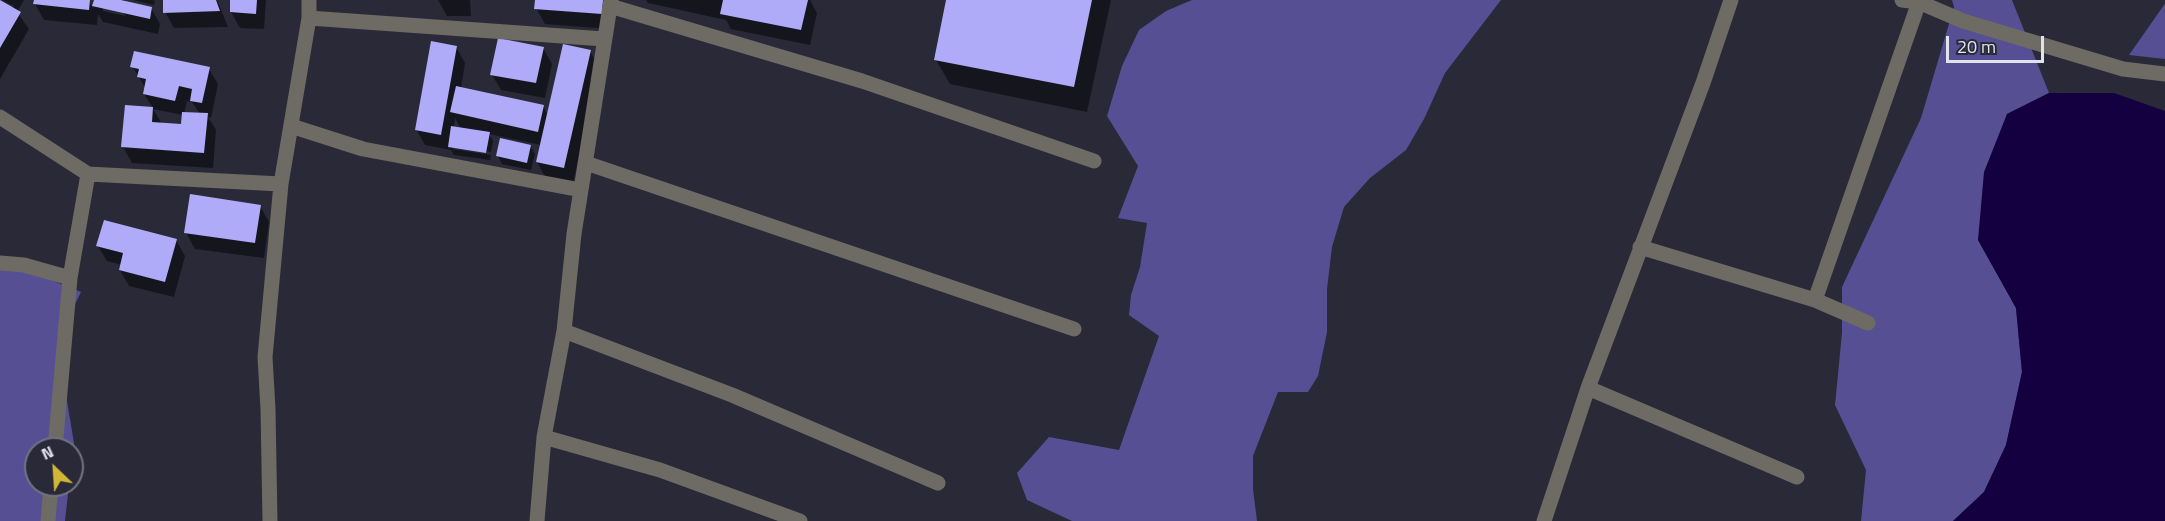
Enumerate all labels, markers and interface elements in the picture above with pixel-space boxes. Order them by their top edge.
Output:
scale bar [1949,24,2046,62]
text: 20 m [1957,33,1996,60]
north arrow [24,437,84,497]
text: N [37,439,57,466]

